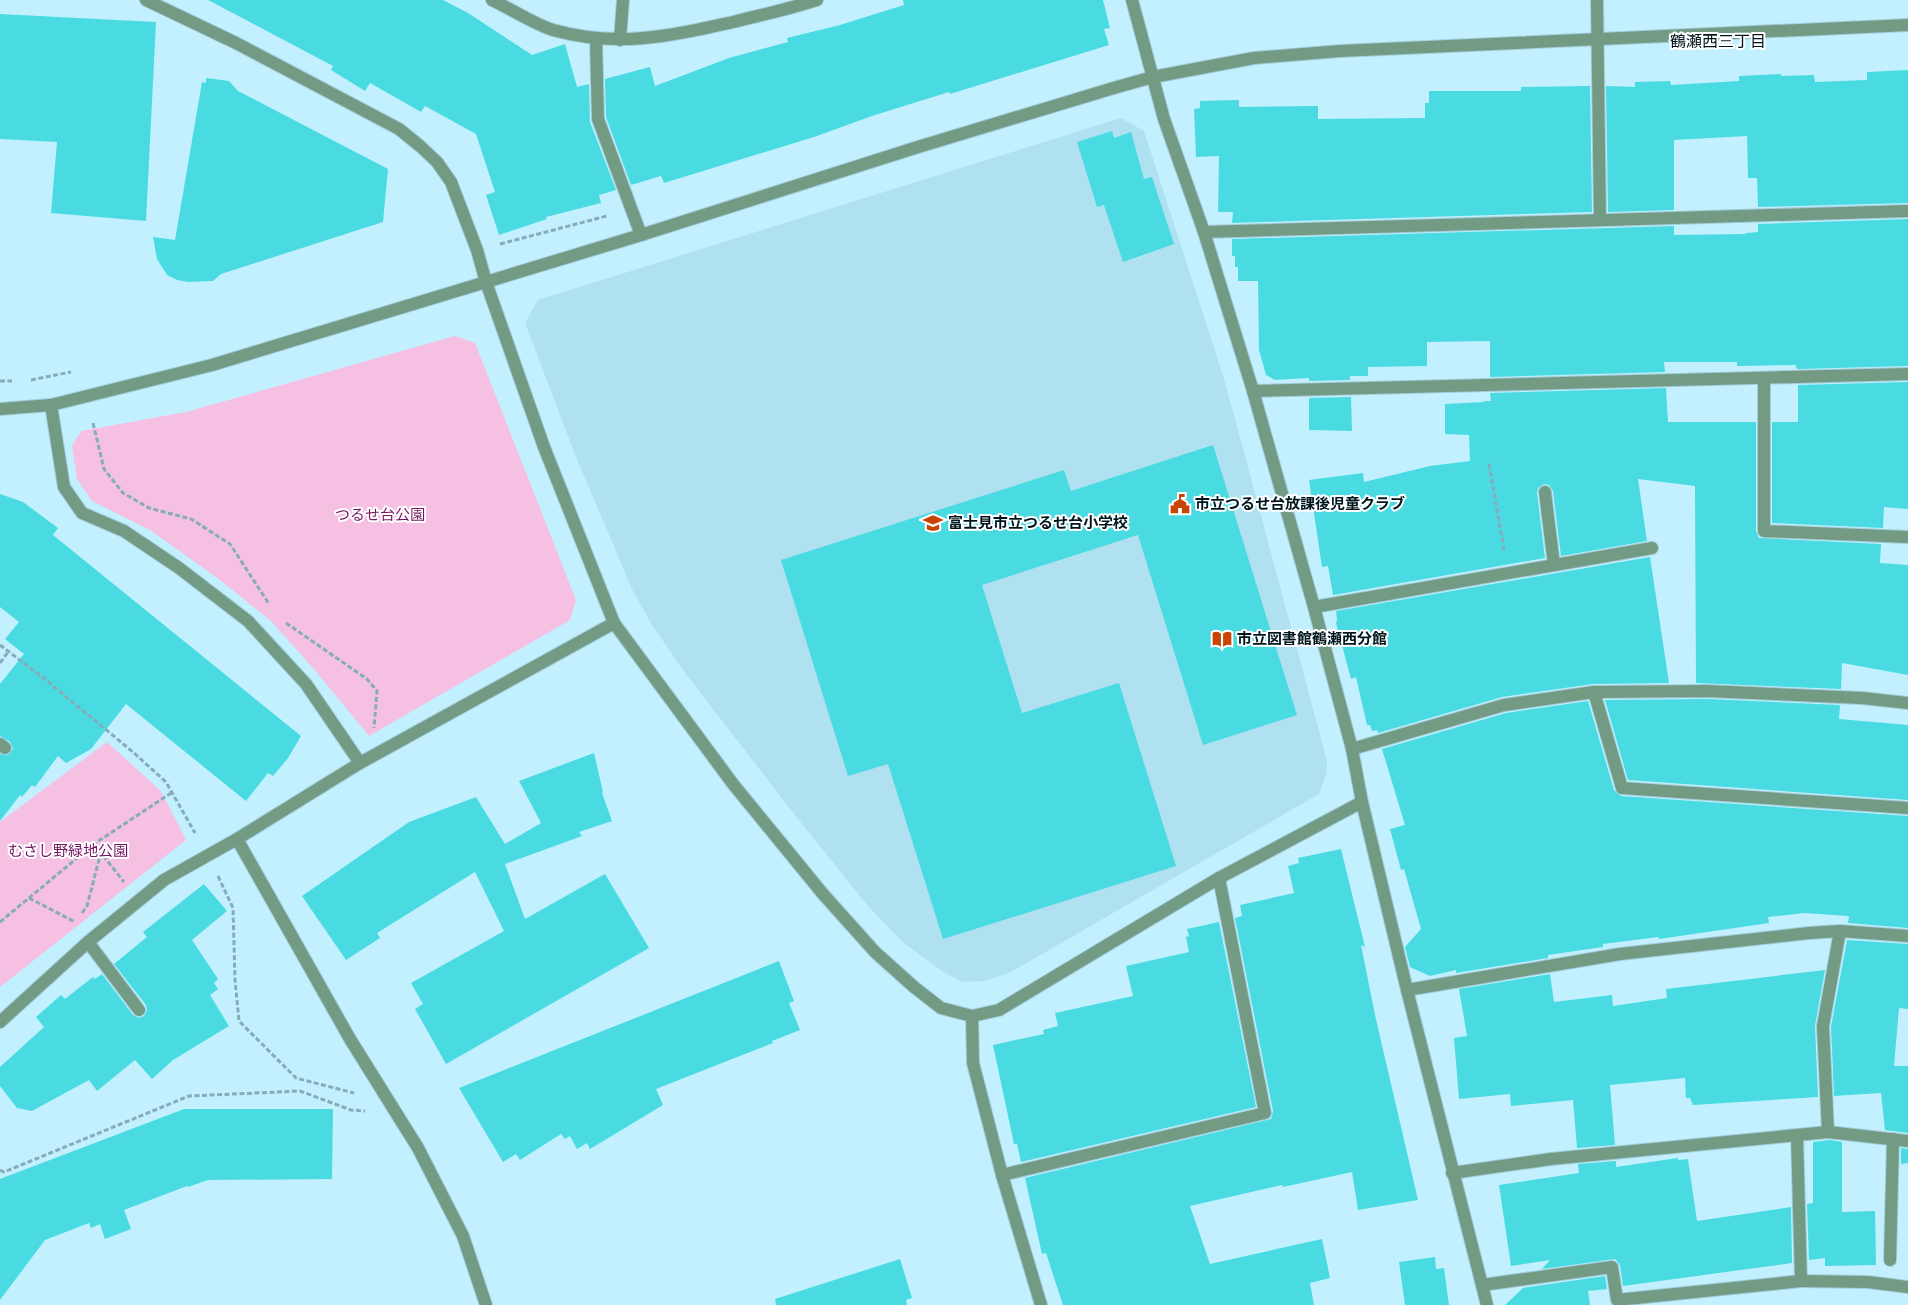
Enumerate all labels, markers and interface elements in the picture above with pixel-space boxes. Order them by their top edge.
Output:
district label: 鶴瀬西三丁目 [1670,33,1766,53]
public building icon: 市立つるせ台放課後児童クラブ [1169,493,1191,515]
place label: 市立つるせ台放課後児童クラブ [1195,495,1405,515]
park label: つるせ台公園 [335,507,425,526]
school or university icon: 富士見市立つるせ台小学校 [922,512,944,534]
place label: 富士見市立つるせ台小学校 [948,515,1128,534]
library icon: 市立図書館鶴瀬西分館 [1211,628,1233,650]
place label: 市立図書館鶴瀬西分館 [1237,631,1387,650]
park label: むさし野緑地公園 [8,843,128,862]

